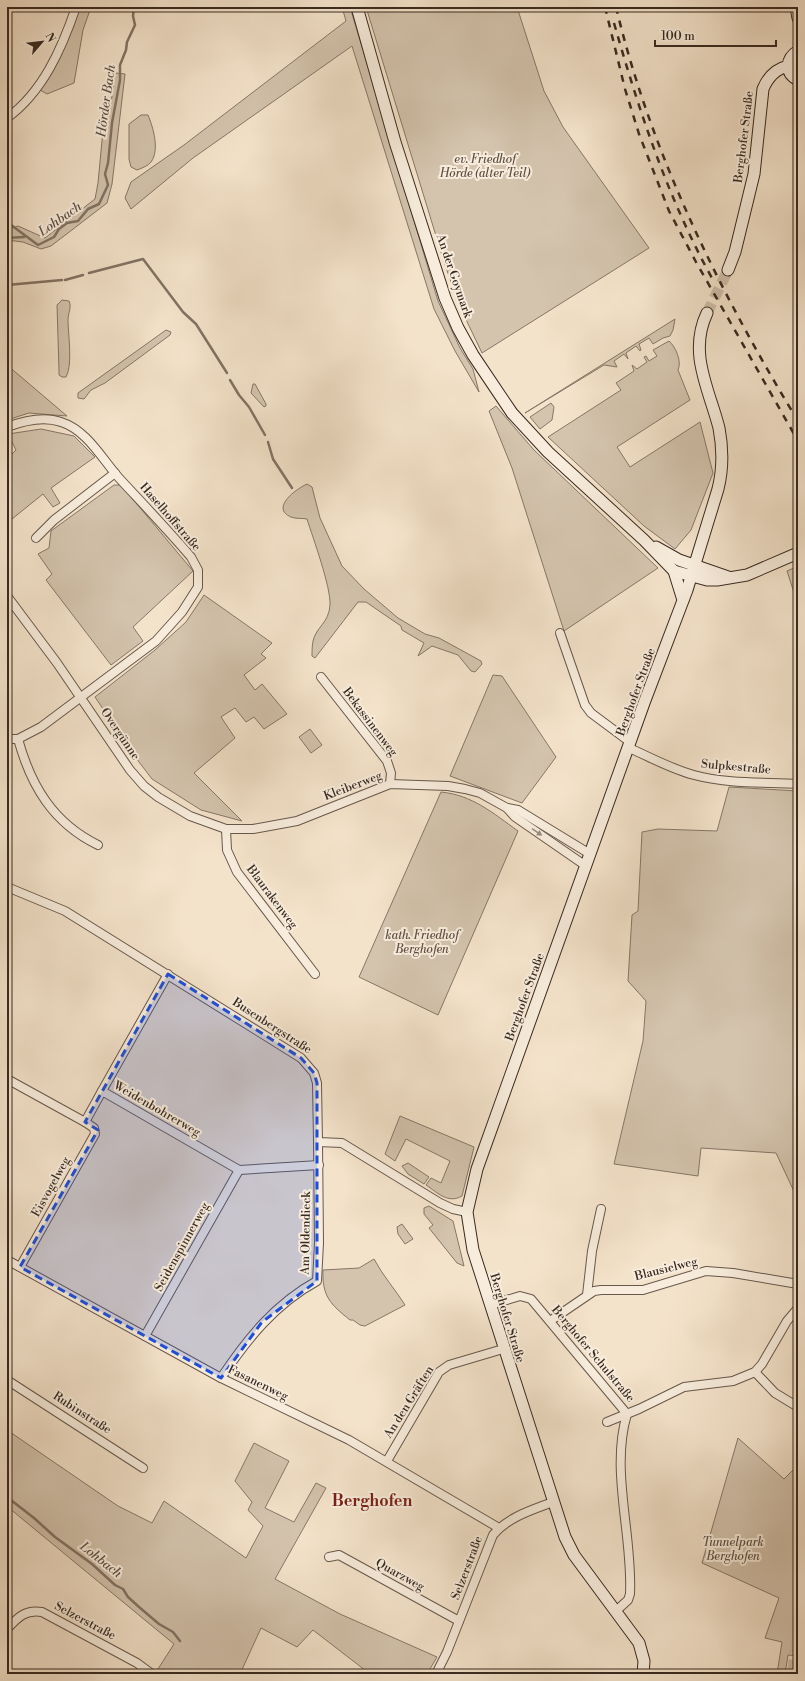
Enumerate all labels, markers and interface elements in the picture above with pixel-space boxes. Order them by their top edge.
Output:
north arrow [22,22,62,62]
scale bar [655,22,776,48]
text: 100 m [661,29,695,44]
text: N [42,31,58,45]
water label: Hörder Bach [93,63,119,139]
street label: Berghofer Straße [731,90,757,185]
park label: ev. Friedhof Hörde (alter Teil) [439,152,531,181]
water label: Lohbach [35,198,85,240]
street label: An der Goymark [432,231,476,320]
street label: Haselhoffstraße [136,480,204,554]
street label: Berghofer Straße [613,646,659,739]
street label: Bekassinenweg [339,684,401,760]
street label: Overgünne [97,705,143,763]
street label: Sulpkestraße [700,756,772,778]
street label: Kleiberweg [322,768,385,804]
one-way arrow [532,828,542,836]
street label: Blaurakenweg [243,861,301,932]
park label: kath. Friedhof Berghofen [385,928,462,957]
street label: Berghofer Straße [502,951,548,1044]
street label: Busenbergstraße [229,994,314,1057]
street label: Weidenbohrerweg [110,1077,204,1140]
street label: Eisvogelweg [28,1154,74,1220]
street label: Am Oldendieck [298,1190,314,1276]
street label: Seidenspinnerweg [151,1199,213,1294]
street label: Blausielweg [632,1254,700,1284]
street label: Berghofer Straße [486,1271,528,1364]
street label: Berghofer Schulstraße [548,1302,638,1405]
street label: Fasanenweg [225,1362,291,1404]
street label: An den Gräften [380,1363,437,1442]
street label: Rubinstraße [50,1389,114,1437]
district label: Berghofen [332,1491,412,1511]
street label: Selzerstraße [448,1534,486,1602]
park label: Tunnelpark Berghofen [702,1535,764,1564]
water label: Lohbach [76,1538,126,1582]
street label: Quarzweg [373,1555,428,1595]
street label: Selzerstraße [52,1599,118,1643]

